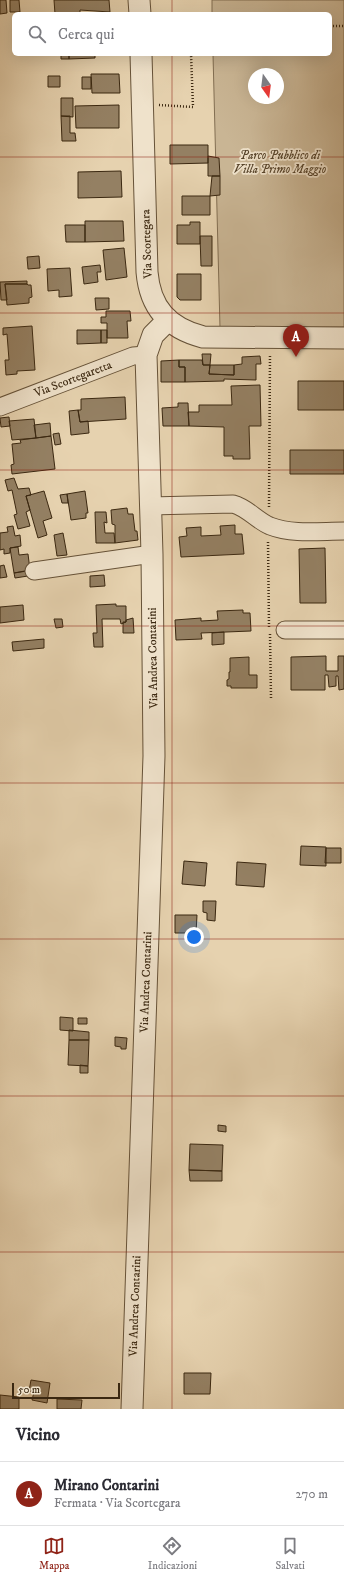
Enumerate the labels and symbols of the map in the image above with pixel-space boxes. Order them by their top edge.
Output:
north arrow [248,68,284,104]
park label: Parco Pubblico di Villa Primo Maggio [234,148,327,177]
street label: Via Scortegara [138,208,156,280]
pin: A [283,324,309,357]
street label: Via Scortegaretta [31,357,115,401]
street label: Via Andrea Contarini [145,607,161,710]
your location [184,927,204,947]
street label: Via Andrea Contarini [137,931,155,1034]
street label: Via Andrea Contarini [126,1255,144,1358]
scale bar [12,1381,120,1400]

